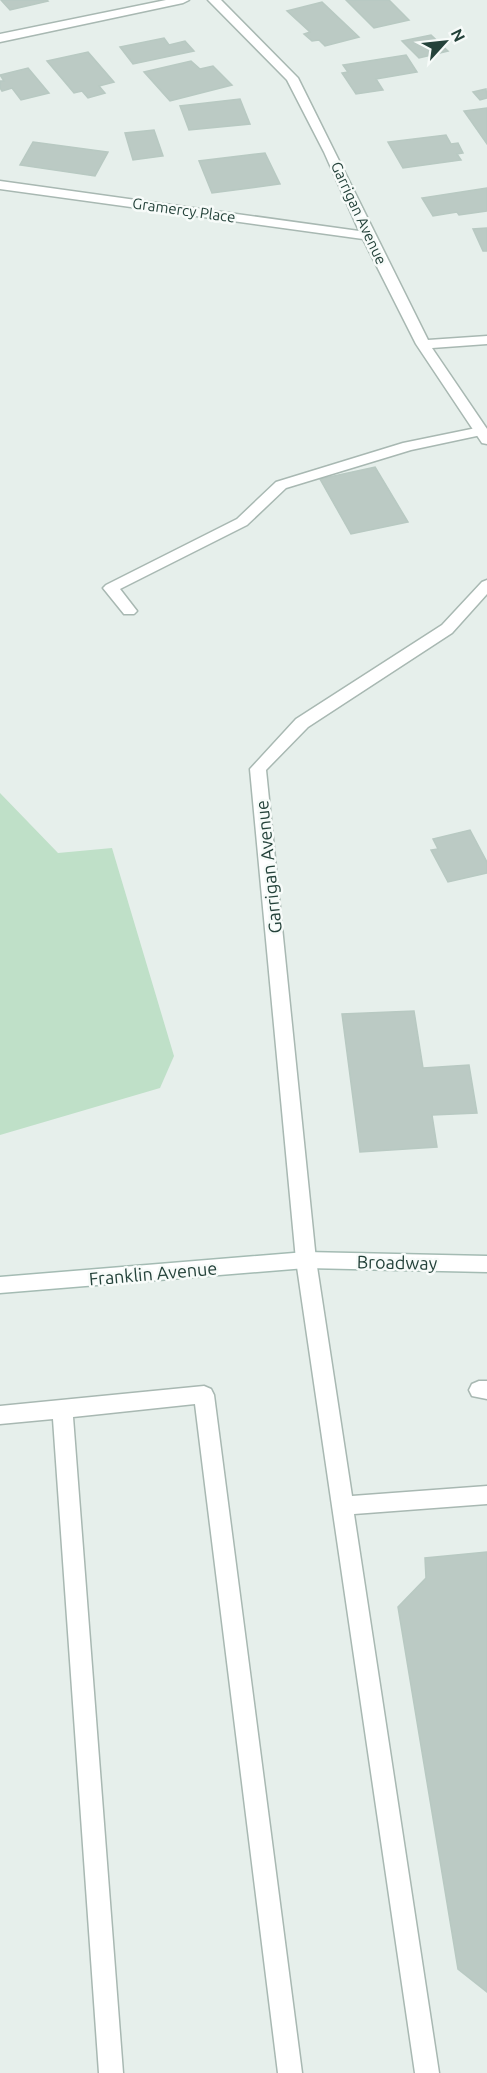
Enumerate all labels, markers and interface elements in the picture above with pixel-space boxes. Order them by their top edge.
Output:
north arrow [415,12,475,72]
text: N [448,26,469,45]
street label: Garrigan Avenue [328,159,390,267]
street label: Gramercy Place [131,194,237,226]
street label: Garrigan Avenue [251,799,285,935]
street label: Broadway [357,1251,438,1273]
street label: Franklin Avenue [88,1257,218,1289]

